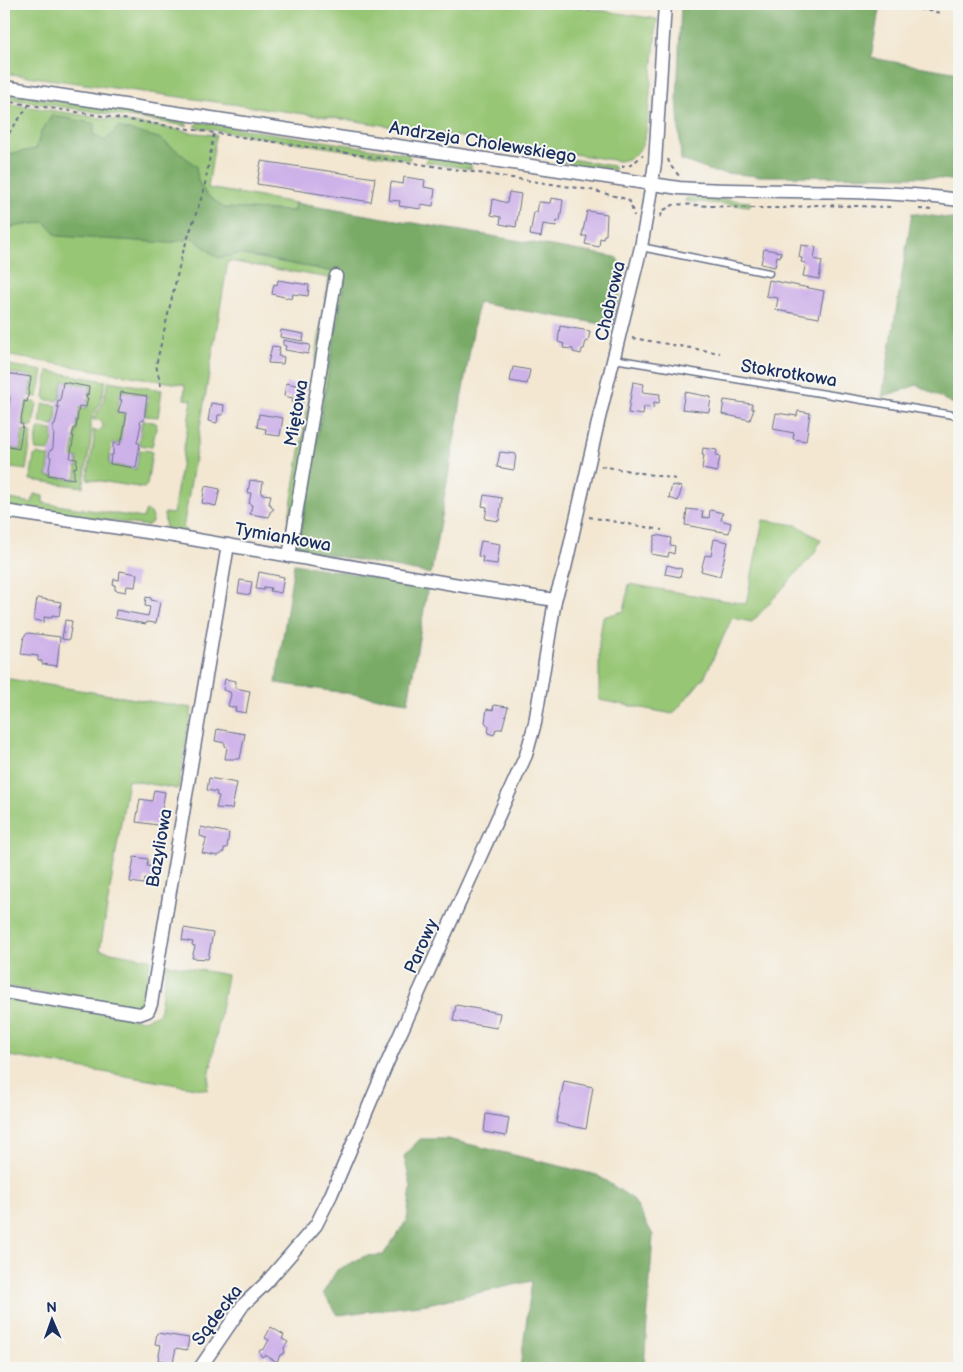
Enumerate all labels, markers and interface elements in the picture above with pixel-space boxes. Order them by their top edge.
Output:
street label: Andrzeja Cholewskiego [388,117,578,168]
street label: Chabrowa [591,259,630,343]
street label: Stokrotkowa [739,356,839,391]
street label: Miętowa [280,378,313,448]
street label: Tymiankowa [233,519,333,556]
street label: Bazyliowa [142,807,177,889]
street label: Parowy [400,915,443,977]
street label: Sądecka [188,1281,247,1350]
north arrow [28,1294,78,1344]
text: N [46,1299,57,1316]

